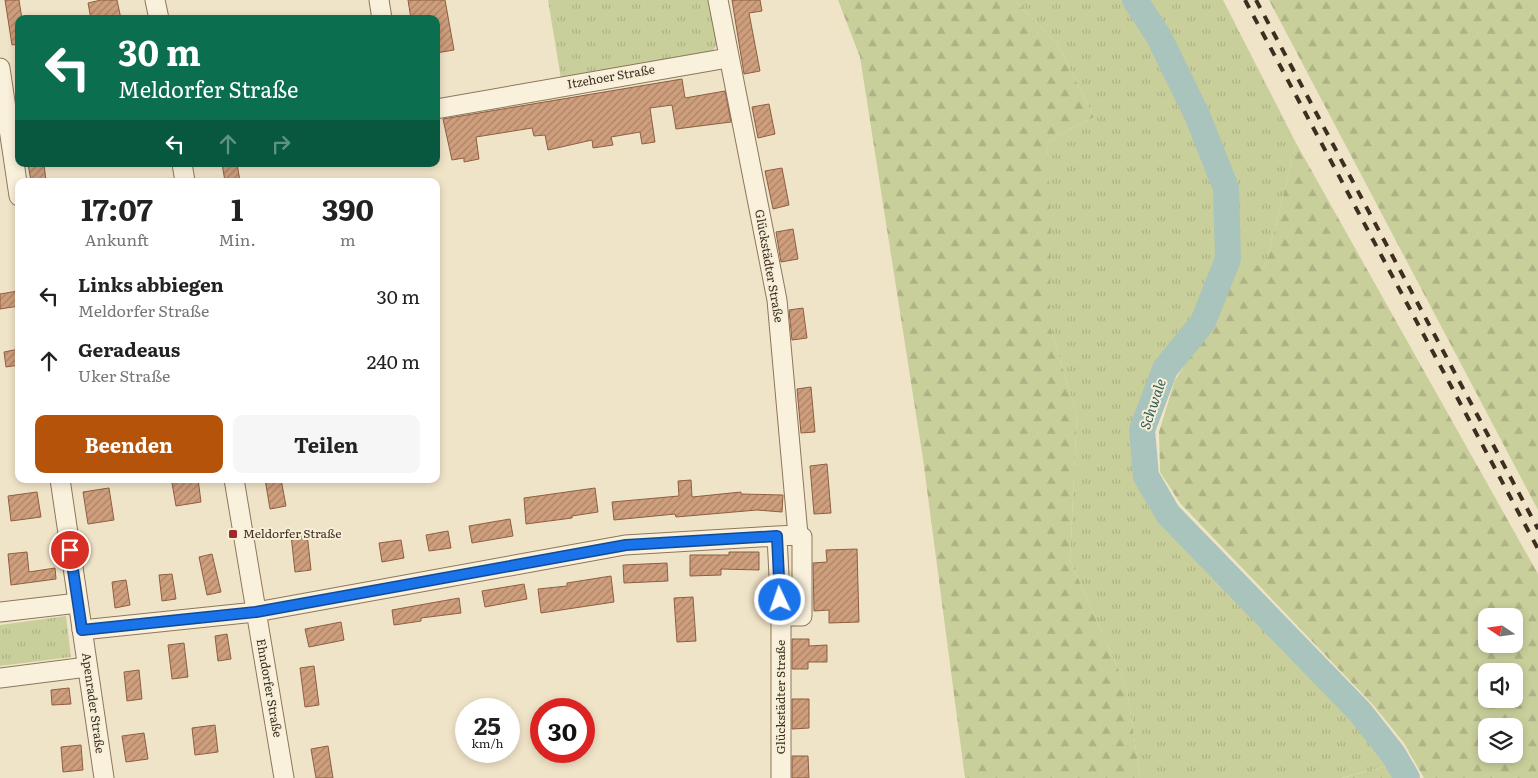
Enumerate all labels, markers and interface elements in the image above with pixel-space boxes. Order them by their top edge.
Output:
text: 30 m [118,25,201,77]
icon: left [35,35,100,100]
street label: Itzehoer Straße [566,59,656,93]
text: Meldorfer Straße [118,72,298,105]
icon: left [161,130,189,158]
icon: ahead [214,130,242,158]
icon: right [267,130,295,158]
text: 17:07 [81,186,153,230]
text: 1 [231,186,243,230]
text: 390 [322,186,374,230]
street label: Glückstädter Straße [751,208,789,324]
text: Ankunft [85,227,149,251]
text: Min. [219,227,256,251]
text: m [340,227,356,251]
text: Links abbiegen [78,270,224,298]
icon: left [35,282,63,310]
text: 30 m [376,282,420,310]
text: Meldorfer Straße [78,298,209,322]
text: Geradeaus [78,335,180,363]
icon: ahead [35,347,63,375]
text: 240 m [367,347,420,375]
text: Uker Straße [78,363,170,387]
water label: Schwale [1134,375,1170,432]
button: Beenden [35,415,223,473]
button: Teilen [233,415,420,473]
place label: Meldorfer Straße [243,524,341,542]
marker: Meldorfer Straße [227,528,239,540]
pin [49,529,91,571]
icon: arrive [56,536,84,564]
position arrow [753,573,805,625]
north arrow [1478,608,1522,652]
map controls [1478,608,1523,763]
street label: Ehndorfer Straße [252,637,288,739]
street label: Glückstädter Straße [771,640,789,754]
street label: Apenrader Straße [78,651,110,754]
button: sound [1478,663,1523,708]
speed limit sign: 30 [530,698,595,763]
text: 25 [474,706,501,743]
button: layers [1478,718,1523,763]
text: km/h [472,734,503,752]

